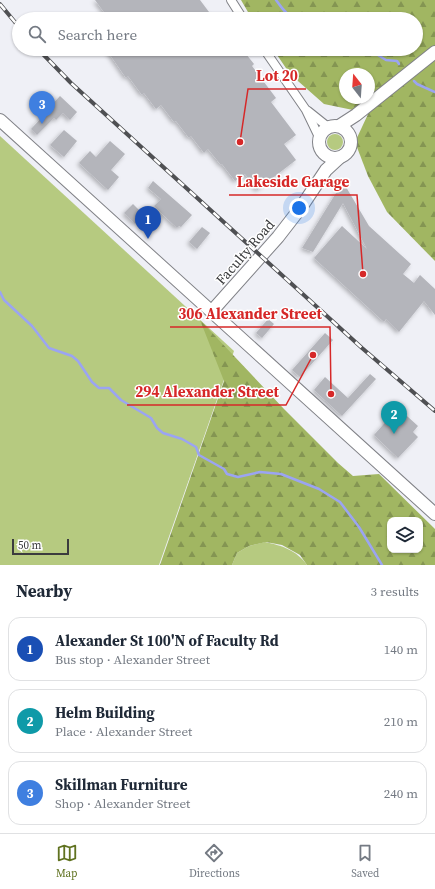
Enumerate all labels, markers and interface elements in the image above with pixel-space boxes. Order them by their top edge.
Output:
search box [12,12,423,56]
icon: search [26,23,48,45]
text: Search here [58,24,137,45]
callout: Lot 20 [248,62,306,89]
text: Lot 20 [256,65,298,86]
north arrow [339,68,375,104]
pin: 3 [29,91,55,124]
callout: Lakeside Garage [229,168,357,195]
text: Lakeside Garage [237,171,350,192]
your location [289,198,309,218]
pin: 1 [135,206,161,239]
street label: Faculty Road [211,215,279,289]
callout: 306 Alexander Street [170,300,330,327]
text: 306 Alexander Street [178,303,322,324]
callout: 294 Alexander Street [127,378,286,405]
text: 294 Alexander Street [135,381,279,402]
pin: 2 [381,401,407,434]
map controls [387,517,423,553]
button: layers [387,517,423,553]
scale bar [12,537,69,556]
text: 50 m [18,538,41,553]
text: Nearby [16,579,72,603]
text: 3 results [371,583,419,600]
text: Alexander St 100'N of Faculty Rd [55,630,279,651]
text: 1 [26,641,34,658]
text: 140 m [384,641,418,658]
text: Bus stop · Alexander Street [55,651,210,668]
text: Helm Building [55,702,155,723]
text: 2 [26,713,34,730]
text: 210 m [384,713,418,730]
text: Place · Alexander Street [55,723,192,740]
text: Skillman Furniture [55,774,188,795]
text: 3 [26,785,34,802]
text: 240 m [384,785,418,802]
text: Shop · Alexander Street [55,795,190,812]
tab: Map [56,842,78,881]
tab: Directions [189,842,240,881]
tab: Saved [351,842,379,881]

